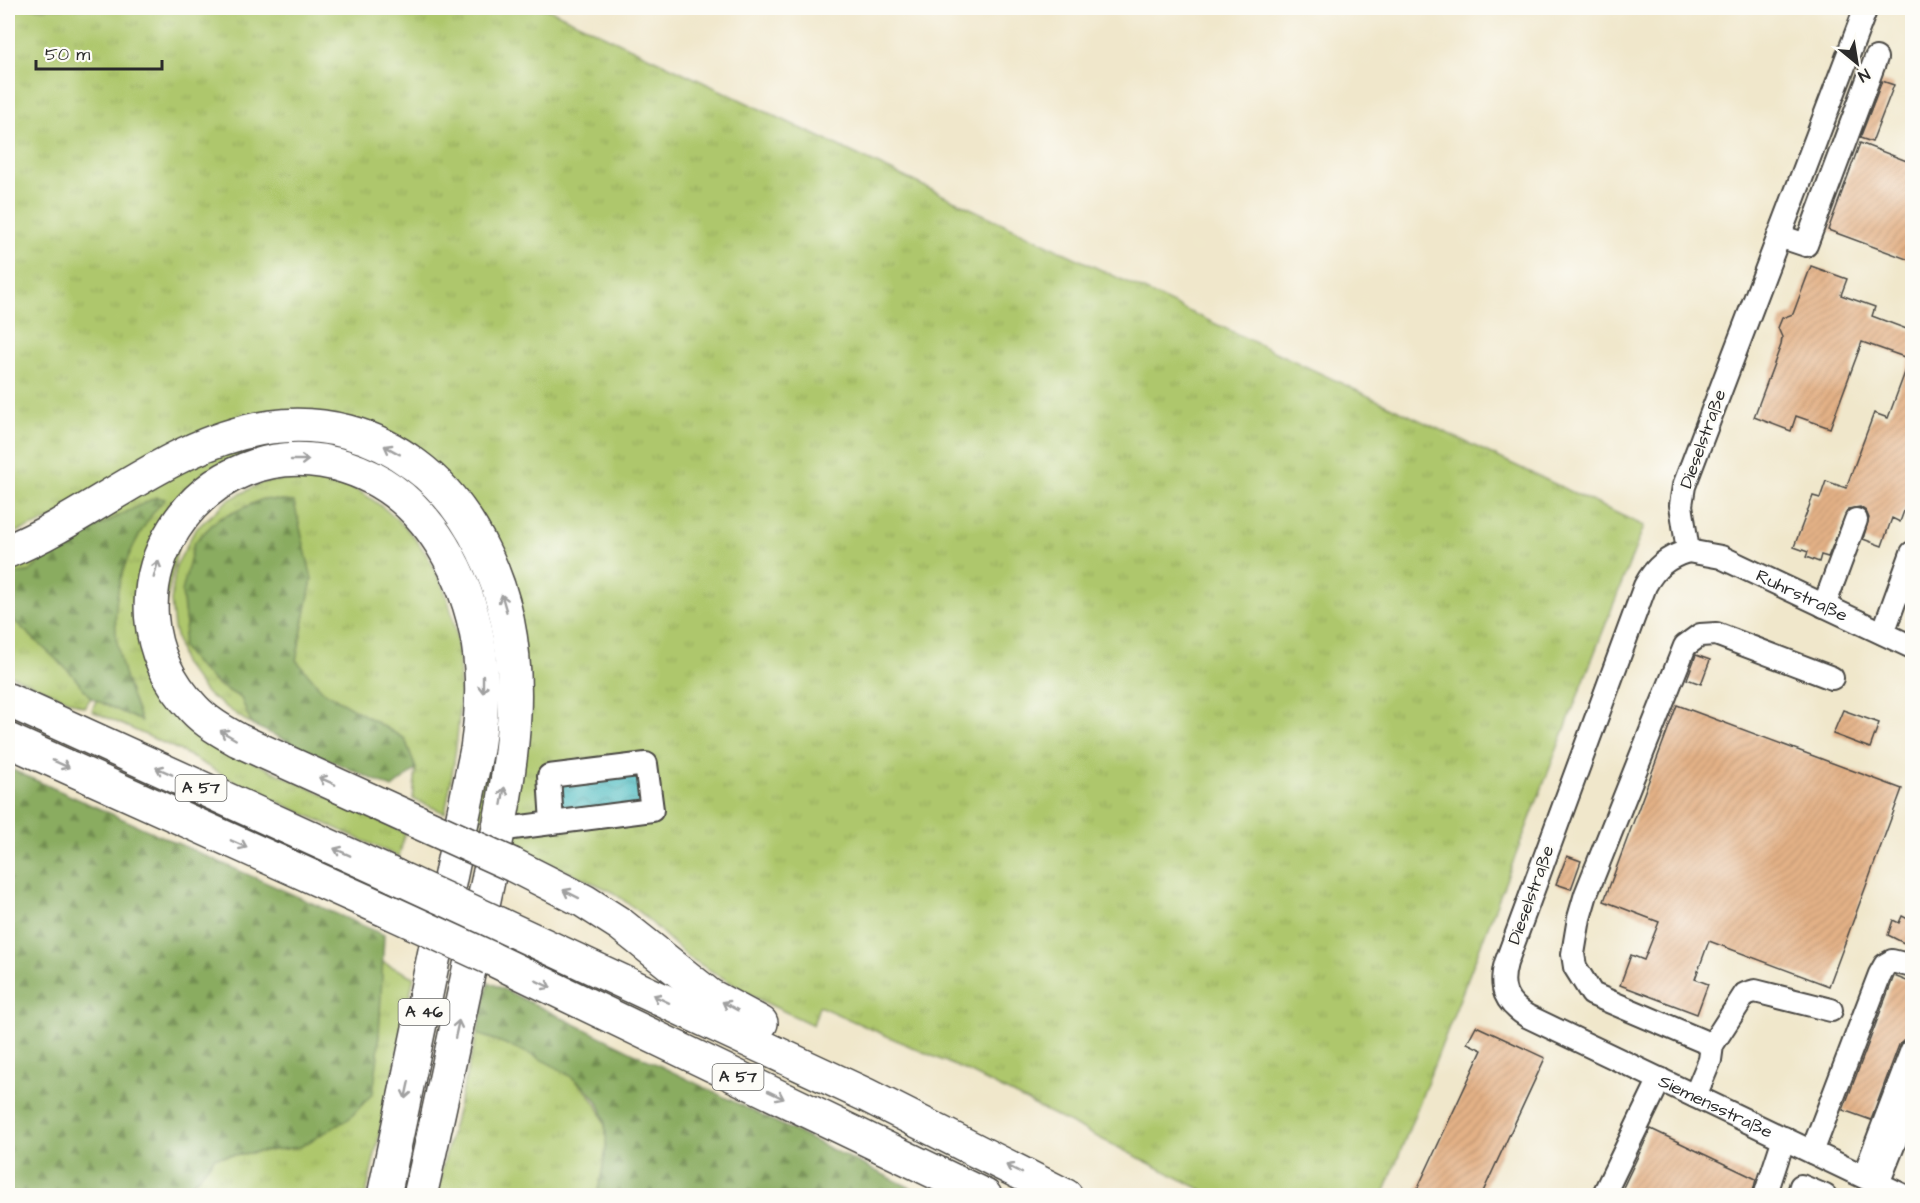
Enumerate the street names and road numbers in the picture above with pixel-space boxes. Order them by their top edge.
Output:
street label: Dieselstraße [1674,386,1733,492]
street label: Ruhrstraße [1752,563,1852,628]
road number: A 57 [176,775,226,801]
street label: Dieselstraße [1502,842,1561,948]
road number: A 46 [398,999,450,1025]
road number: A 57 [712,1064,764,1090]
street label: Siemensstraße [1655,1068,1777,1144]

